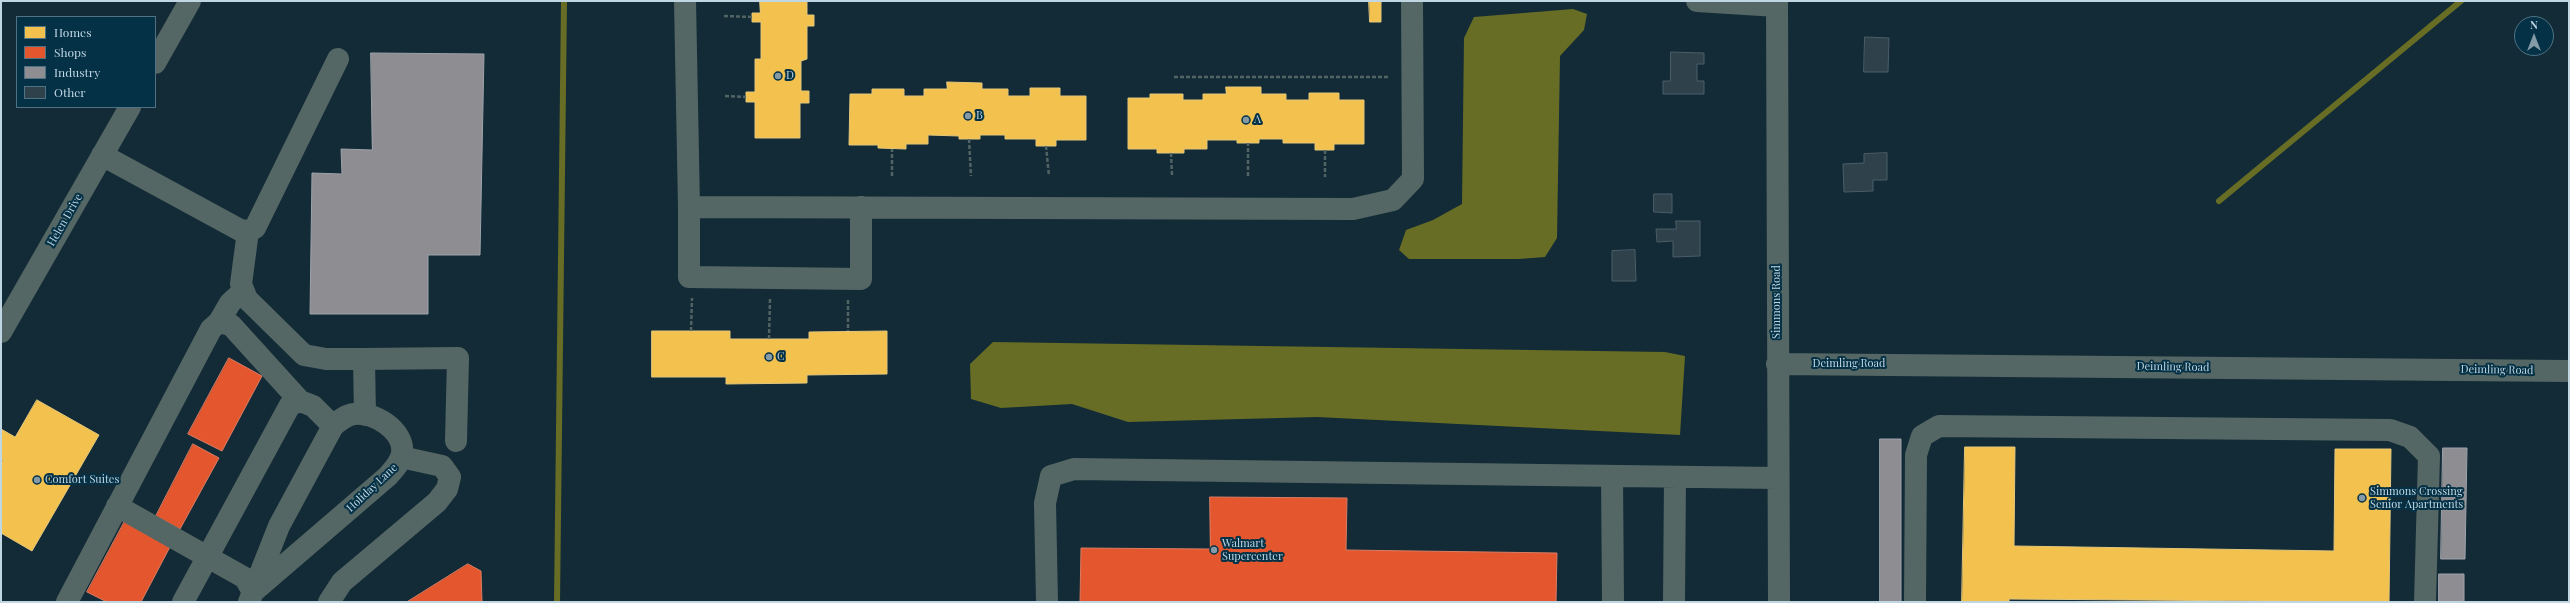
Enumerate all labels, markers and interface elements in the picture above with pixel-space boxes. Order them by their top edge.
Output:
legend [16,16,156,108]
north arrow [2514,16,2554,56]
text: N [2530,17,2538,32]
text: Homes [54,24,92,40]
text: Shops [54,44,86,60]
text: Industry [54,64,100,80]
place label: D [786,69,794,83]
marker: D [773,71,783,81]
text: Other [54,84,86,100]
place label: B [976,109,983,123]
marker: B [963,111,973,121]
place label: A [1254,113,1261,127]
marker: A [1241,115,1251,125]
street label: Helen Drive [45,191,85,249]
street label: Simmons Road [1770,265,1784,339]
place label: C [777,350,785,364]
marker: C [764,352,774,362]
street label: Deimling Road [1813,357,1885,371]
street label: Deimling Road [2136,360,2210,374]
street label: Deimling Road [2460,363,2534,377]
street label: Holiday Lane [344,461,400,515]
place label: Comfort Suites [45,473,119,487]
marker: Comfort Suites [32,475,42,485]
place label: Simmons Crossing Senior Apartments [2370,485,2463,511]
marker: Simmons Crossing Senior Apartments [2357,493,2367,503]
place label: Walmart Supercenter [1222,537,1283,563]
marker: Walmart Supercenter [1209,545,1219,555]

